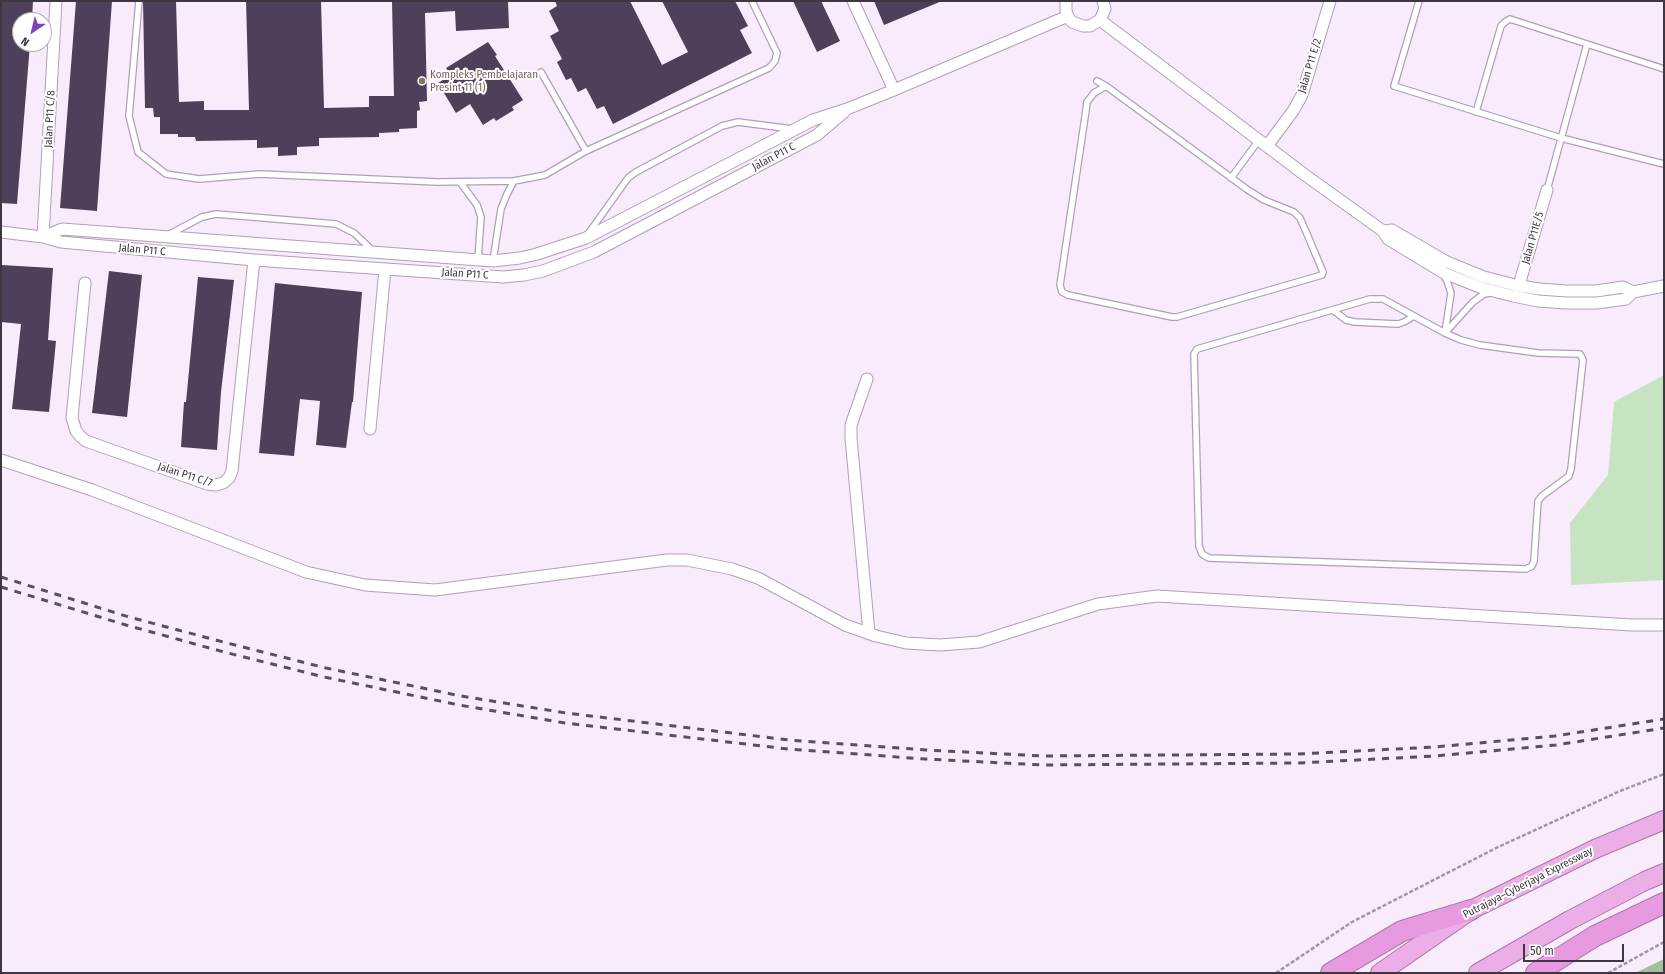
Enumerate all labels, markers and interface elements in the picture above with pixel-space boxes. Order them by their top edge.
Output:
north arrow [12,12,52,52]
text: N [19,34,32,49]
street label: Jalan P11 E/2 [1295,37,1325,95]
place label: Kompleks Pembelajaran Presint 11 (1) [430,68,538,94]
marker: Kompleks Pembelajaran Presint 11 (1) [417,76,427,86]
street label: Jalan P11 C/8 [42,90,58,148]
street label: Jalan P11 C [750,140,798,174]
street label: Jalan P11E/5 [1519,210,1547,266]
street label: Jalan P11 C [118,241,166,259]
street label: Jalan P11 C [441,266,489,282]
street label: Jalan P11 C/7 [156,460,214,490]
street label: Putrajaya–Cyberjaya Expressway [1461,844,1595,922]
scale bar [1525,936,1626,962]
text: 50 m [1530,944,1554,958]

